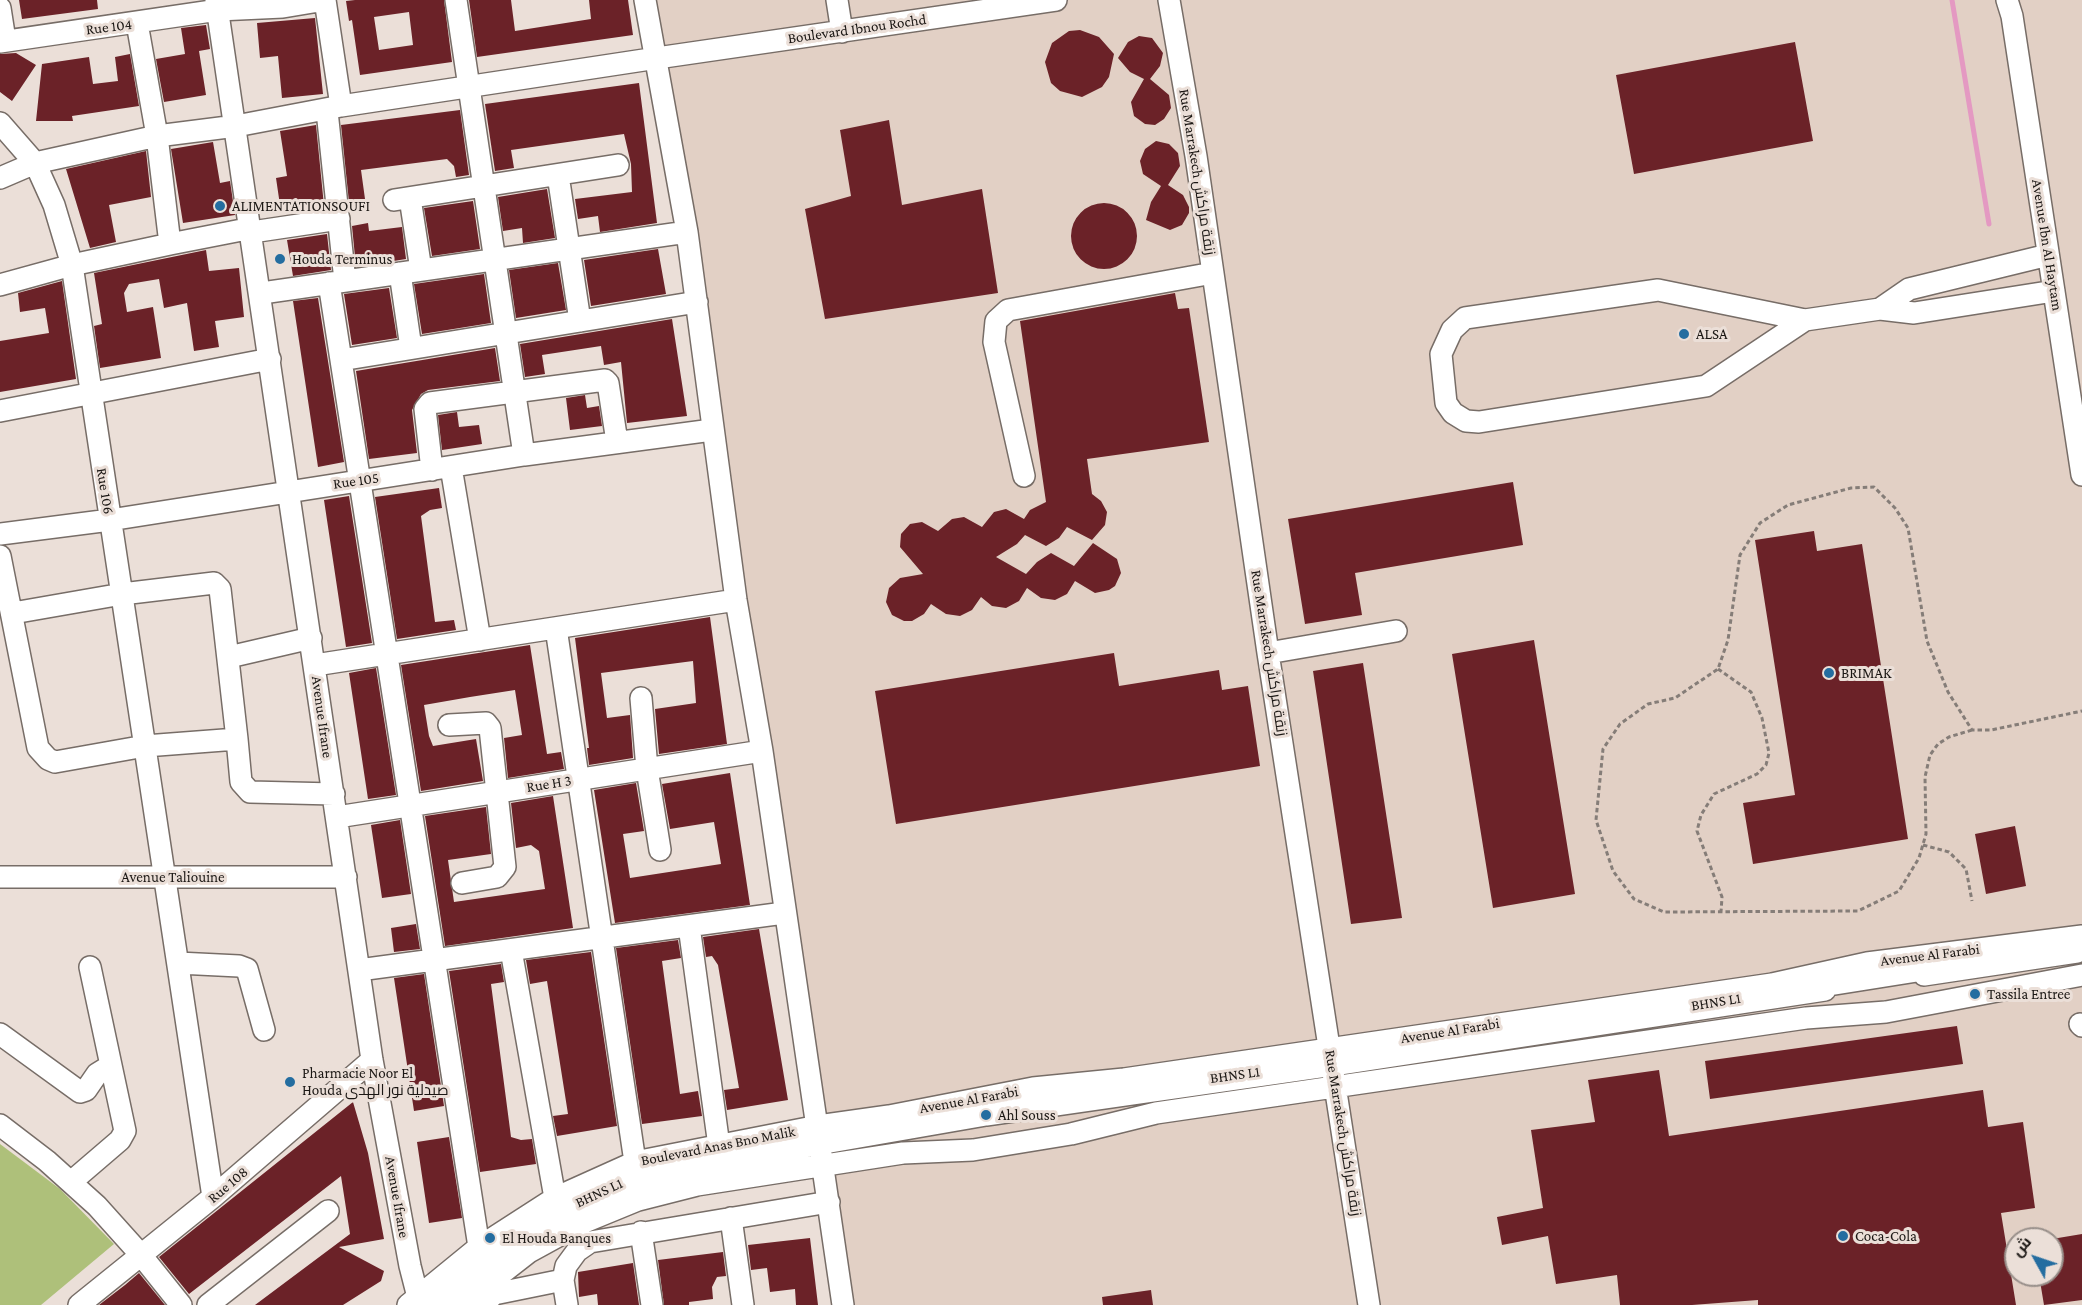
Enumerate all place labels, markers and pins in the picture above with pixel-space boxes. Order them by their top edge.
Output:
place label: ALIMENTATIONSOUFI [232,197,370,215]
marker: ALIMENTATIONSOUFI [213,199,227,213]
place label: Houda Terminus [292,250,392,268]
marker: Houda Terminus [273,252,287,266]
place label: ALSA [1696,325,1727,343]
marker: ALSA [1677,327,1691,341]
place label: BRIMAK [1841,664,1892,682]
marker: BRIMAK [1822,666,1836,680]
place label: Tassila Entree [1987,985,2070,1003]
marker: Tassila Entree [1968,987,1982,1001]
place label: Pharmacie Noor El Houda صيدلية نور الهدى [302,1064,449,1099]
marker: Pharmacie Noor El Houda صيدلية نور الهدى [283,1075,297,1089]
place label: Ahl Souss [998,1106,1056,1124]
marker: Ahl Souss [979,1108,993,1122]
place label: Coca-Cola [1855,1227,1917,1245]
place label: El Houda Banques [502,1229,611,1247]
marker: Coca-Cola [1836,1229,1850,1243]
marker: El Houda Banques [483,1231,497,1245]

